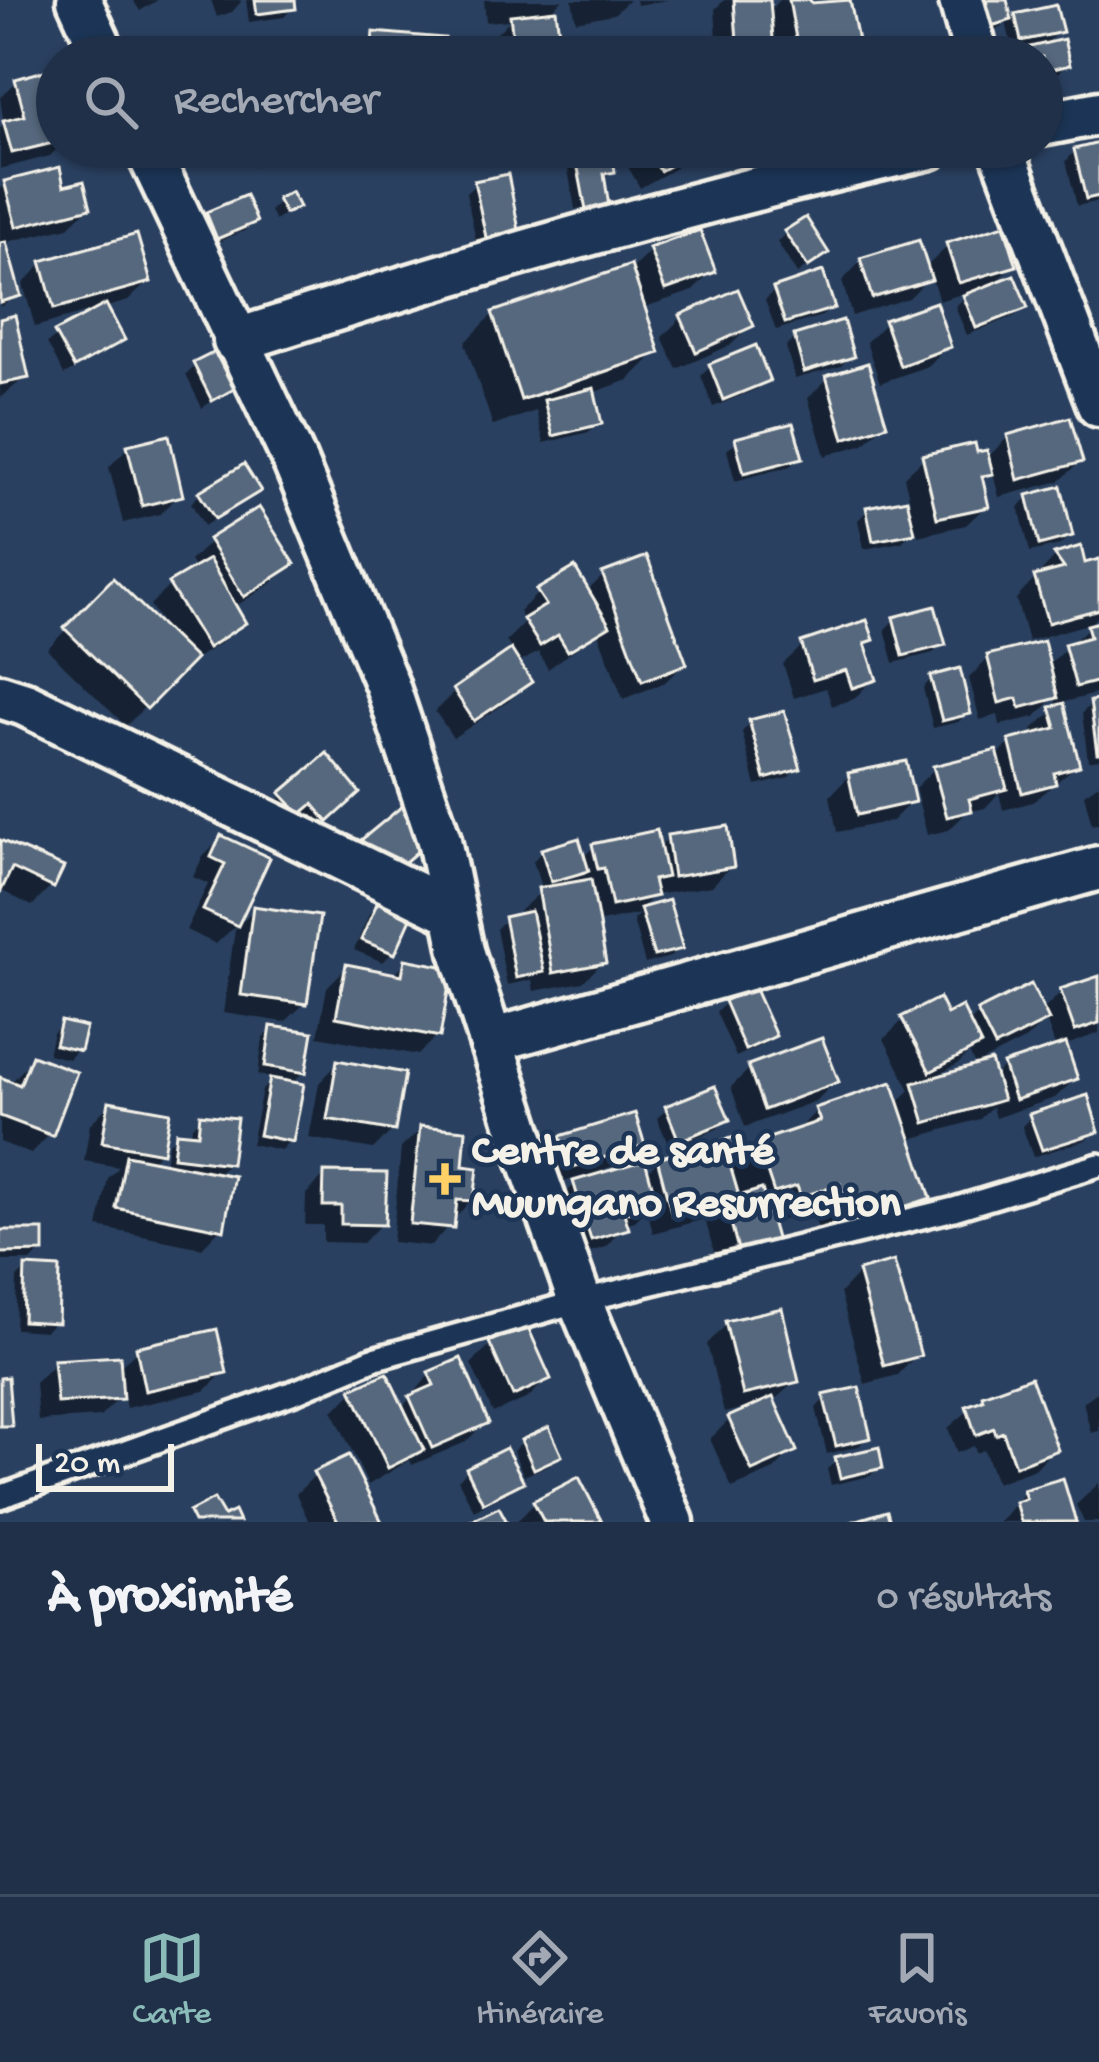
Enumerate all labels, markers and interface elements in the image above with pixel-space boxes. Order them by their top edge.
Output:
search box [36,36,1063,168]
icon: search [78,69,144,135]
text: Rechercher [174,76,378,129]
place label: Centre de santé Muungano Resurrection [472,1127,901,1232]
marker: Centre de santé Muungano Resurrection [429,1163,461,1195]
scale bar [36,1438,174,1491]
text: 20 m [54,1446,120,1484]
text: À proximité [48,1570,292,1630]
text: 0 résultats [877,1577,1051,1623]
tab: Carte [133,1925,211,2035]
tab: Itinéraire [476,1925,603,2035]
tab: Favoris [869,1925,966,2035]

